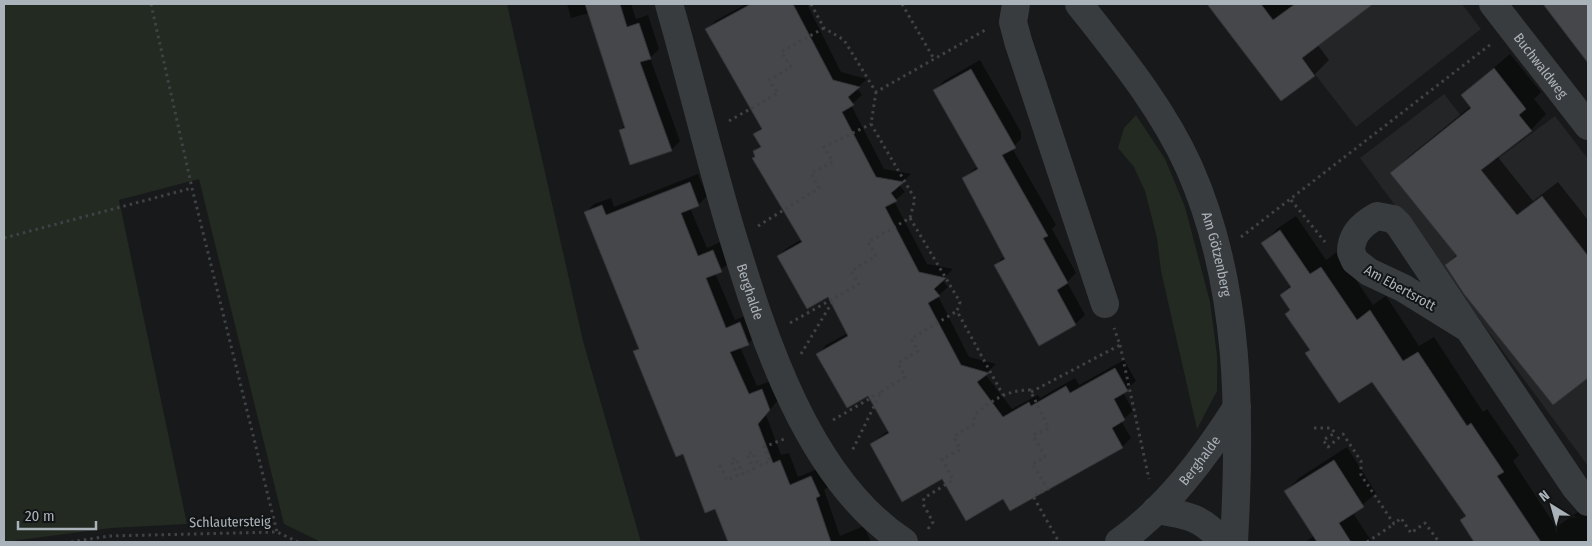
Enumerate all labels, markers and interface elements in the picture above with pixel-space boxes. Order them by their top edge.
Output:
street label: Buchwaldweg [1510,30,1572,102]
street label: Am Götzenberg [1198,210,1235,298]
street label: Berghalde [733,261,768,322]
street label: Am Ebertsrott [1361,261,1439,315]
street label: Berghalde [1175,432,1224,489]
north arrow [1527,481,1577,531]
text: N [1536,487,1553,505]
scale bar [18,498,95,530]
text: 20 m [25,507,55,525]
street label: Schlautersteig [189,513,271,531]

